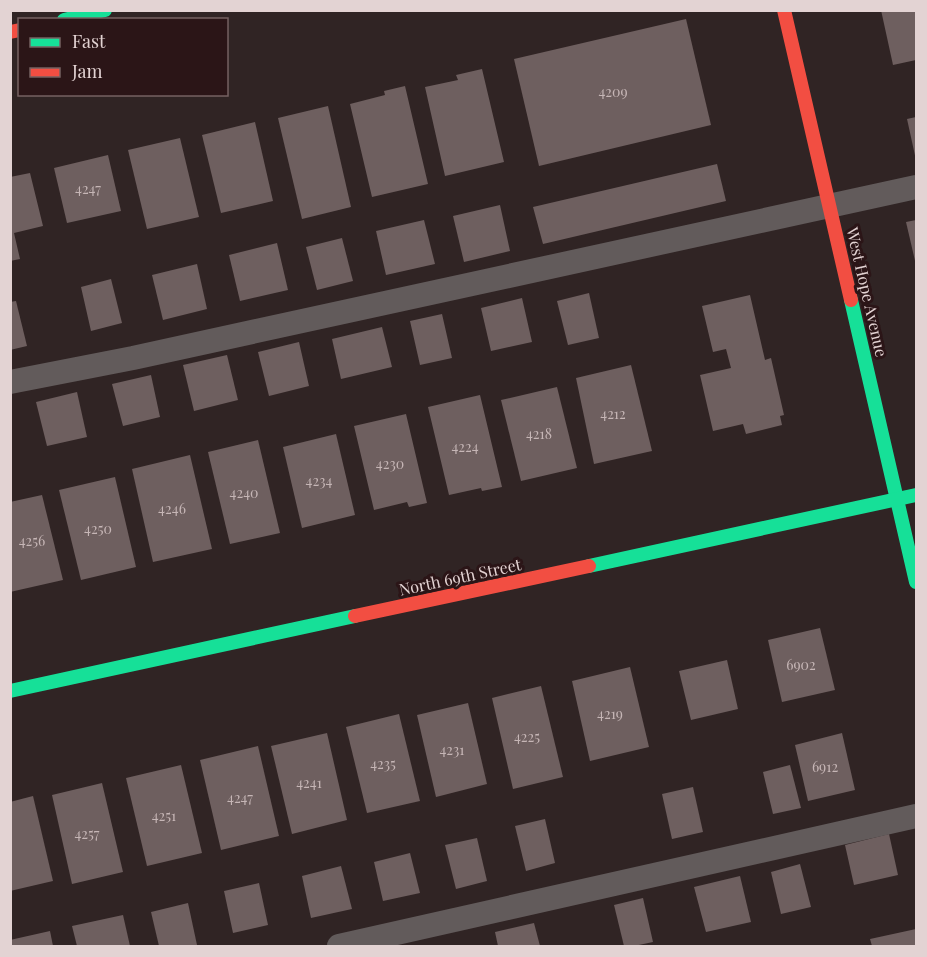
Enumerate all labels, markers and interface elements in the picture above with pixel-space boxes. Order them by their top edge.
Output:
legend [18,18,228,96]
text: Fast [72,29,106,53]
text: Jam [71,59,102,83]
house number: 4209 [598,82,628,101]
house number: 4247 [75,179,101,198]
street label: West Hope Avenue [842,224,893,359]
house number: 4212 [600,404,626,423]
house number: 4218 [526,424,552,443]
house number: 4224 [451,437,479,456]
house number: 4230 [376,454,404,473]
house number: 4234 [306,471,333,490]
house number: 4240 [230,483,258,502]
house number: 4246 [158,499,186,518]
house number: 4250 [84,519,112,538]
house number: 4256 [19,531,45,550]
street label: North 69th Street [397,553,523,600]
house number: 6902 [786,655,816,674]
house number: 4219 [597,704,623,723]
house number: 4225 [514,727,540,746]
house number: 4231 [439,740,465,759]
house number: 4235 [370,754,396,773]
house number: 6912 [812,757,838,776]
house number: 4241 [296,773,322,792]
house number: 4247 [227,788,253,807]
house number: 4251 [152,806,176,825]
house number: 4257 [74,824,100,843]

